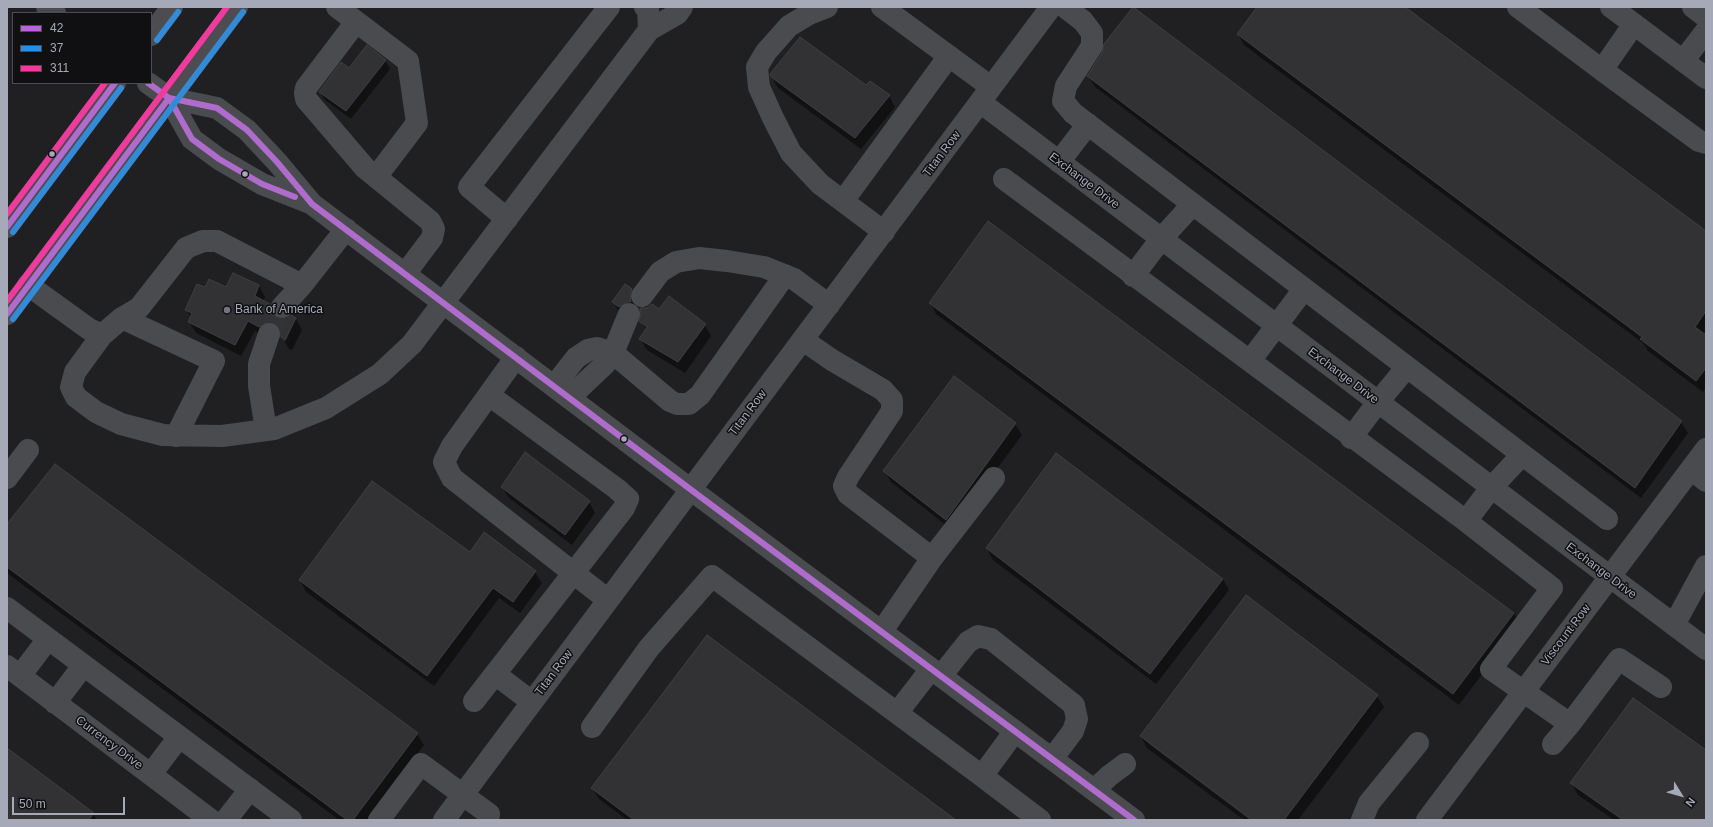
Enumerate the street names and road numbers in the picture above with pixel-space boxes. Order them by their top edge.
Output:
street label: Titan Row [920,128,964,180]
street label: Exchange Drive [1046,150,1122,212]
street label: Exchange Drive [1305,345,1381,407]
street label: Titan Row [726,387,770,439]
street label: Exchange Drive [1563,540,1639,602]
street label: Viscount Row [1538,601,1594,669]
street label: Titan Row [532,647,576,699]
street label: Currency Drive [73,713,145,773]

